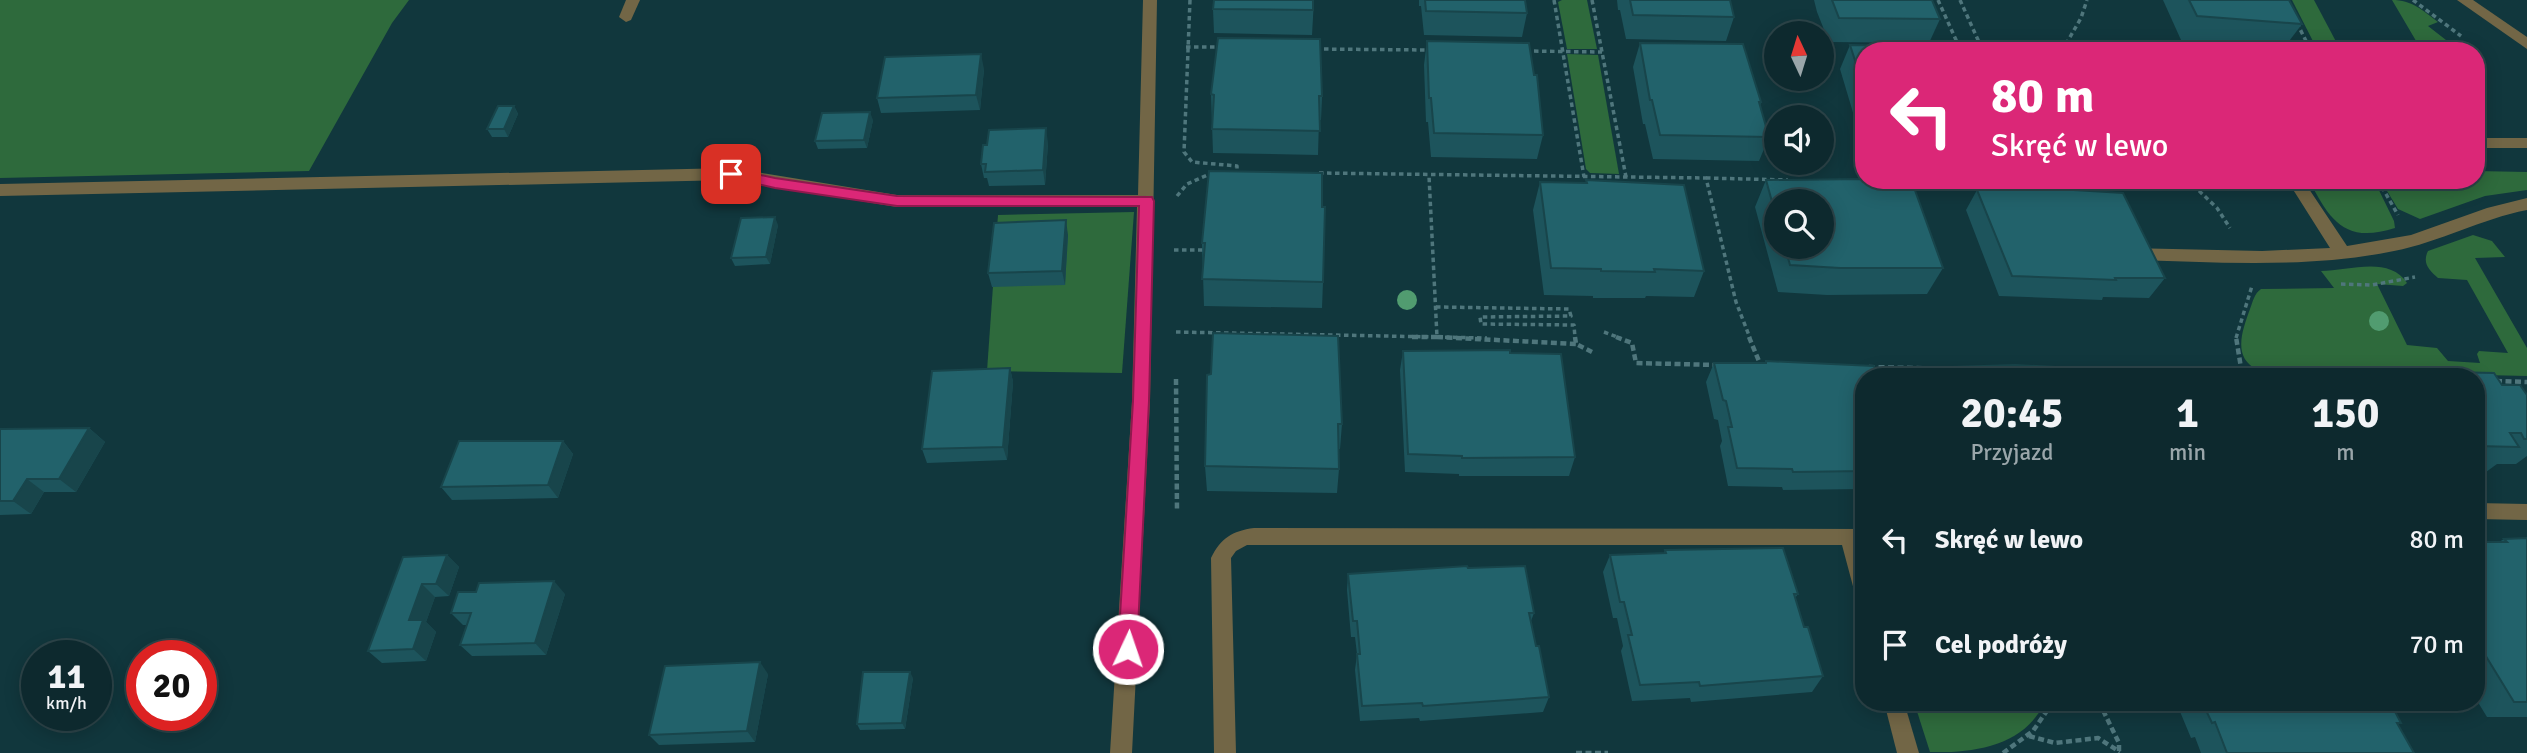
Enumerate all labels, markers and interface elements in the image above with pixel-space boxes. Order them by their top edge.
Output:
north arrow [1764,21,1834,91]
map controls [1764,21,1834,259]
text: 80 m [1991,66,2094,126]
icon: left [1876,70,1967,161]
button: sound [1764,105,1834,175]
text: Skręć w lewo [1991,126,2168,165]
pin [701,144,761,204]
icon: arrive [712,155,750,193]
button: search [1764,189,1834,259]
text: 20:45 [1960,388,2064,439]
text: 1 [2176,388,2199,439]
text: 150 [2311,388,2380,439]
text: Przyjazd [1970,438,2053,467]
text: min [2169,438,2206,467]
text: m [2336,438,2355,467]
icon: left [1876,521,1914,559]
text: Skręć w lewo [1935,524,2083,556]
text: 80 m [2409,524,2464,556]
position arrow [1091,612,1165,686]
icon: arrive [1876,626,1914,664]
text: Cel podróży [1935,629,2067,661]
text: 70 m [2409,629,2464,661]
speed limit sign: 20 [126,640,217,731]
text: 11 [48,655,85,698]
text: km/h [46,692,87,714]

